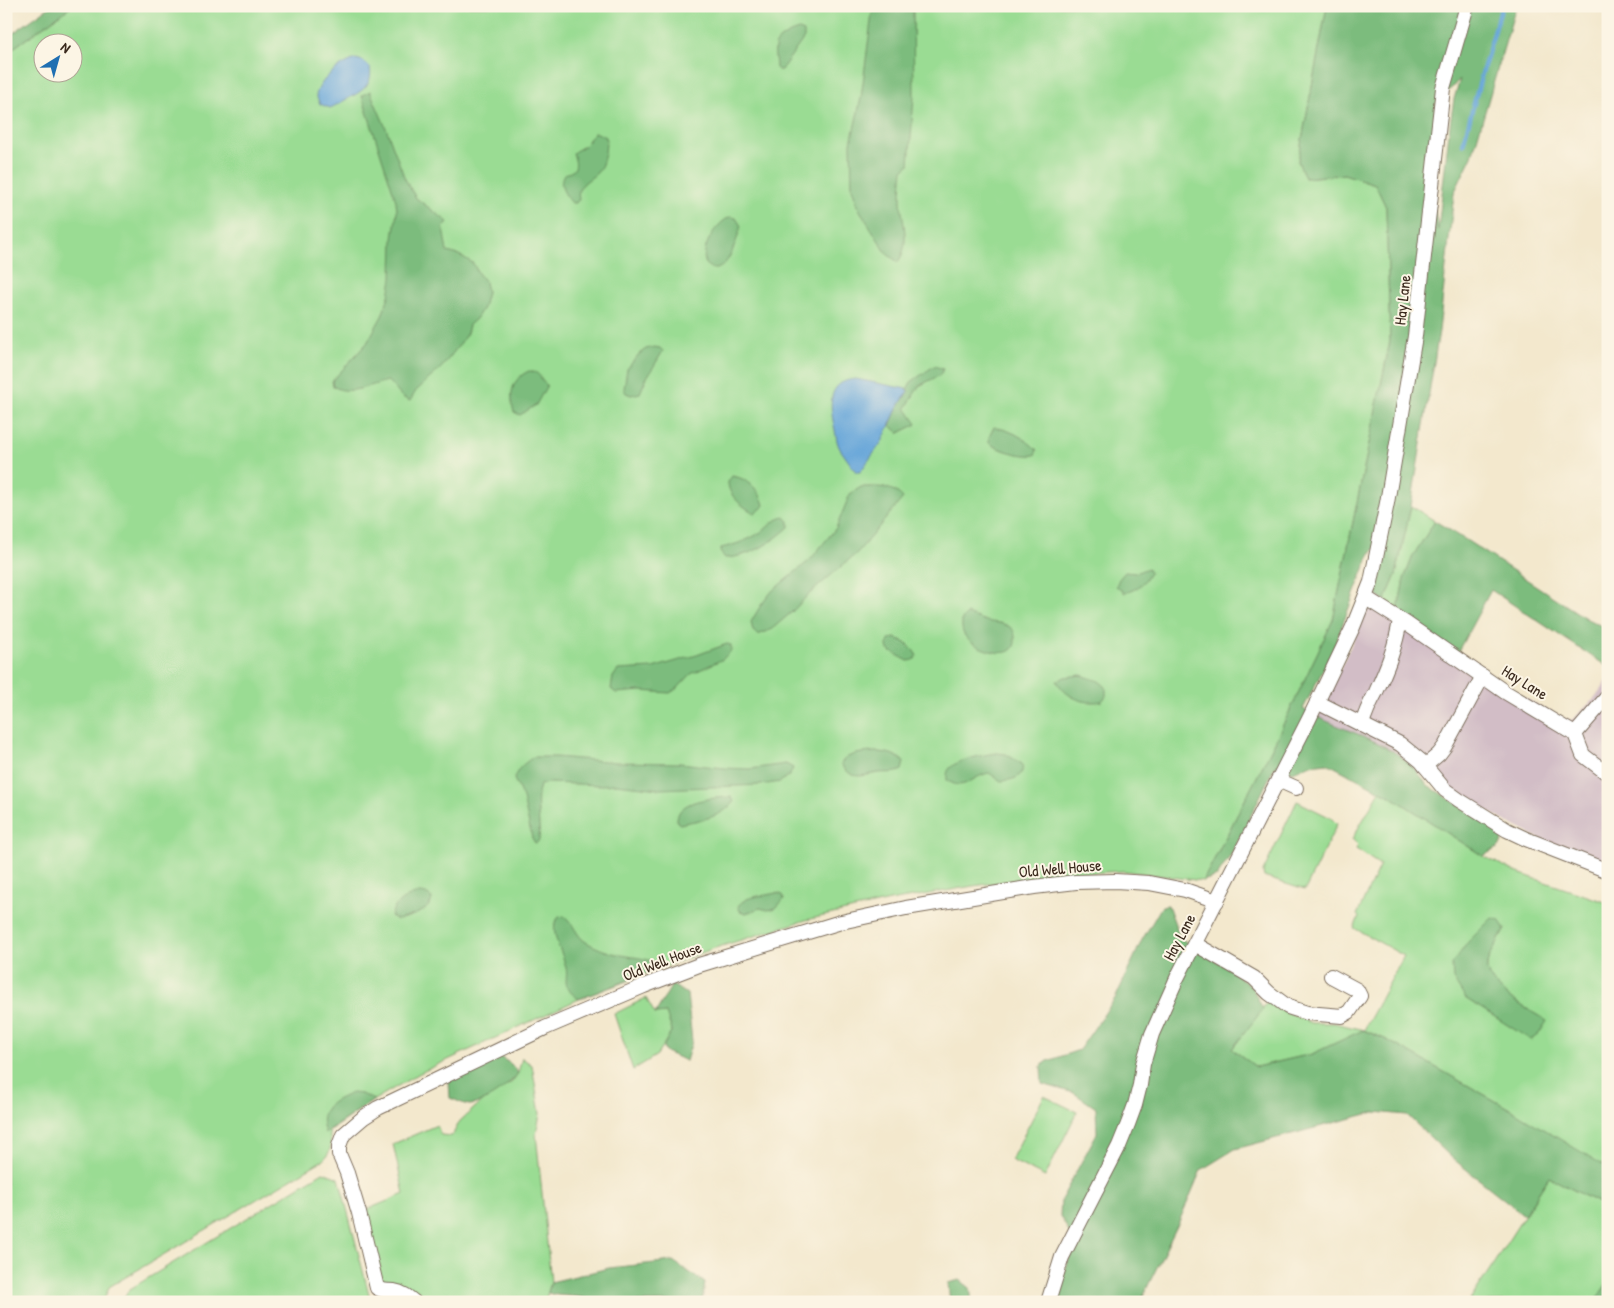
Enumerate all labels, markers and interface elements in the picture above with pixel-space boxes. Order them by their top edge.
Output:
north arrow [32,32,82,82]
text: N [57,37,75,57]
street label: Hay Lane [1388,273,1416,326]
street label: Hay Lane [1498,659,1553,705]
street label: Old Well House [1018,853,1103,883]
street label: Hay Lane [1158,909,1201,964]
street label: Old Well House [619,936,705,986]

